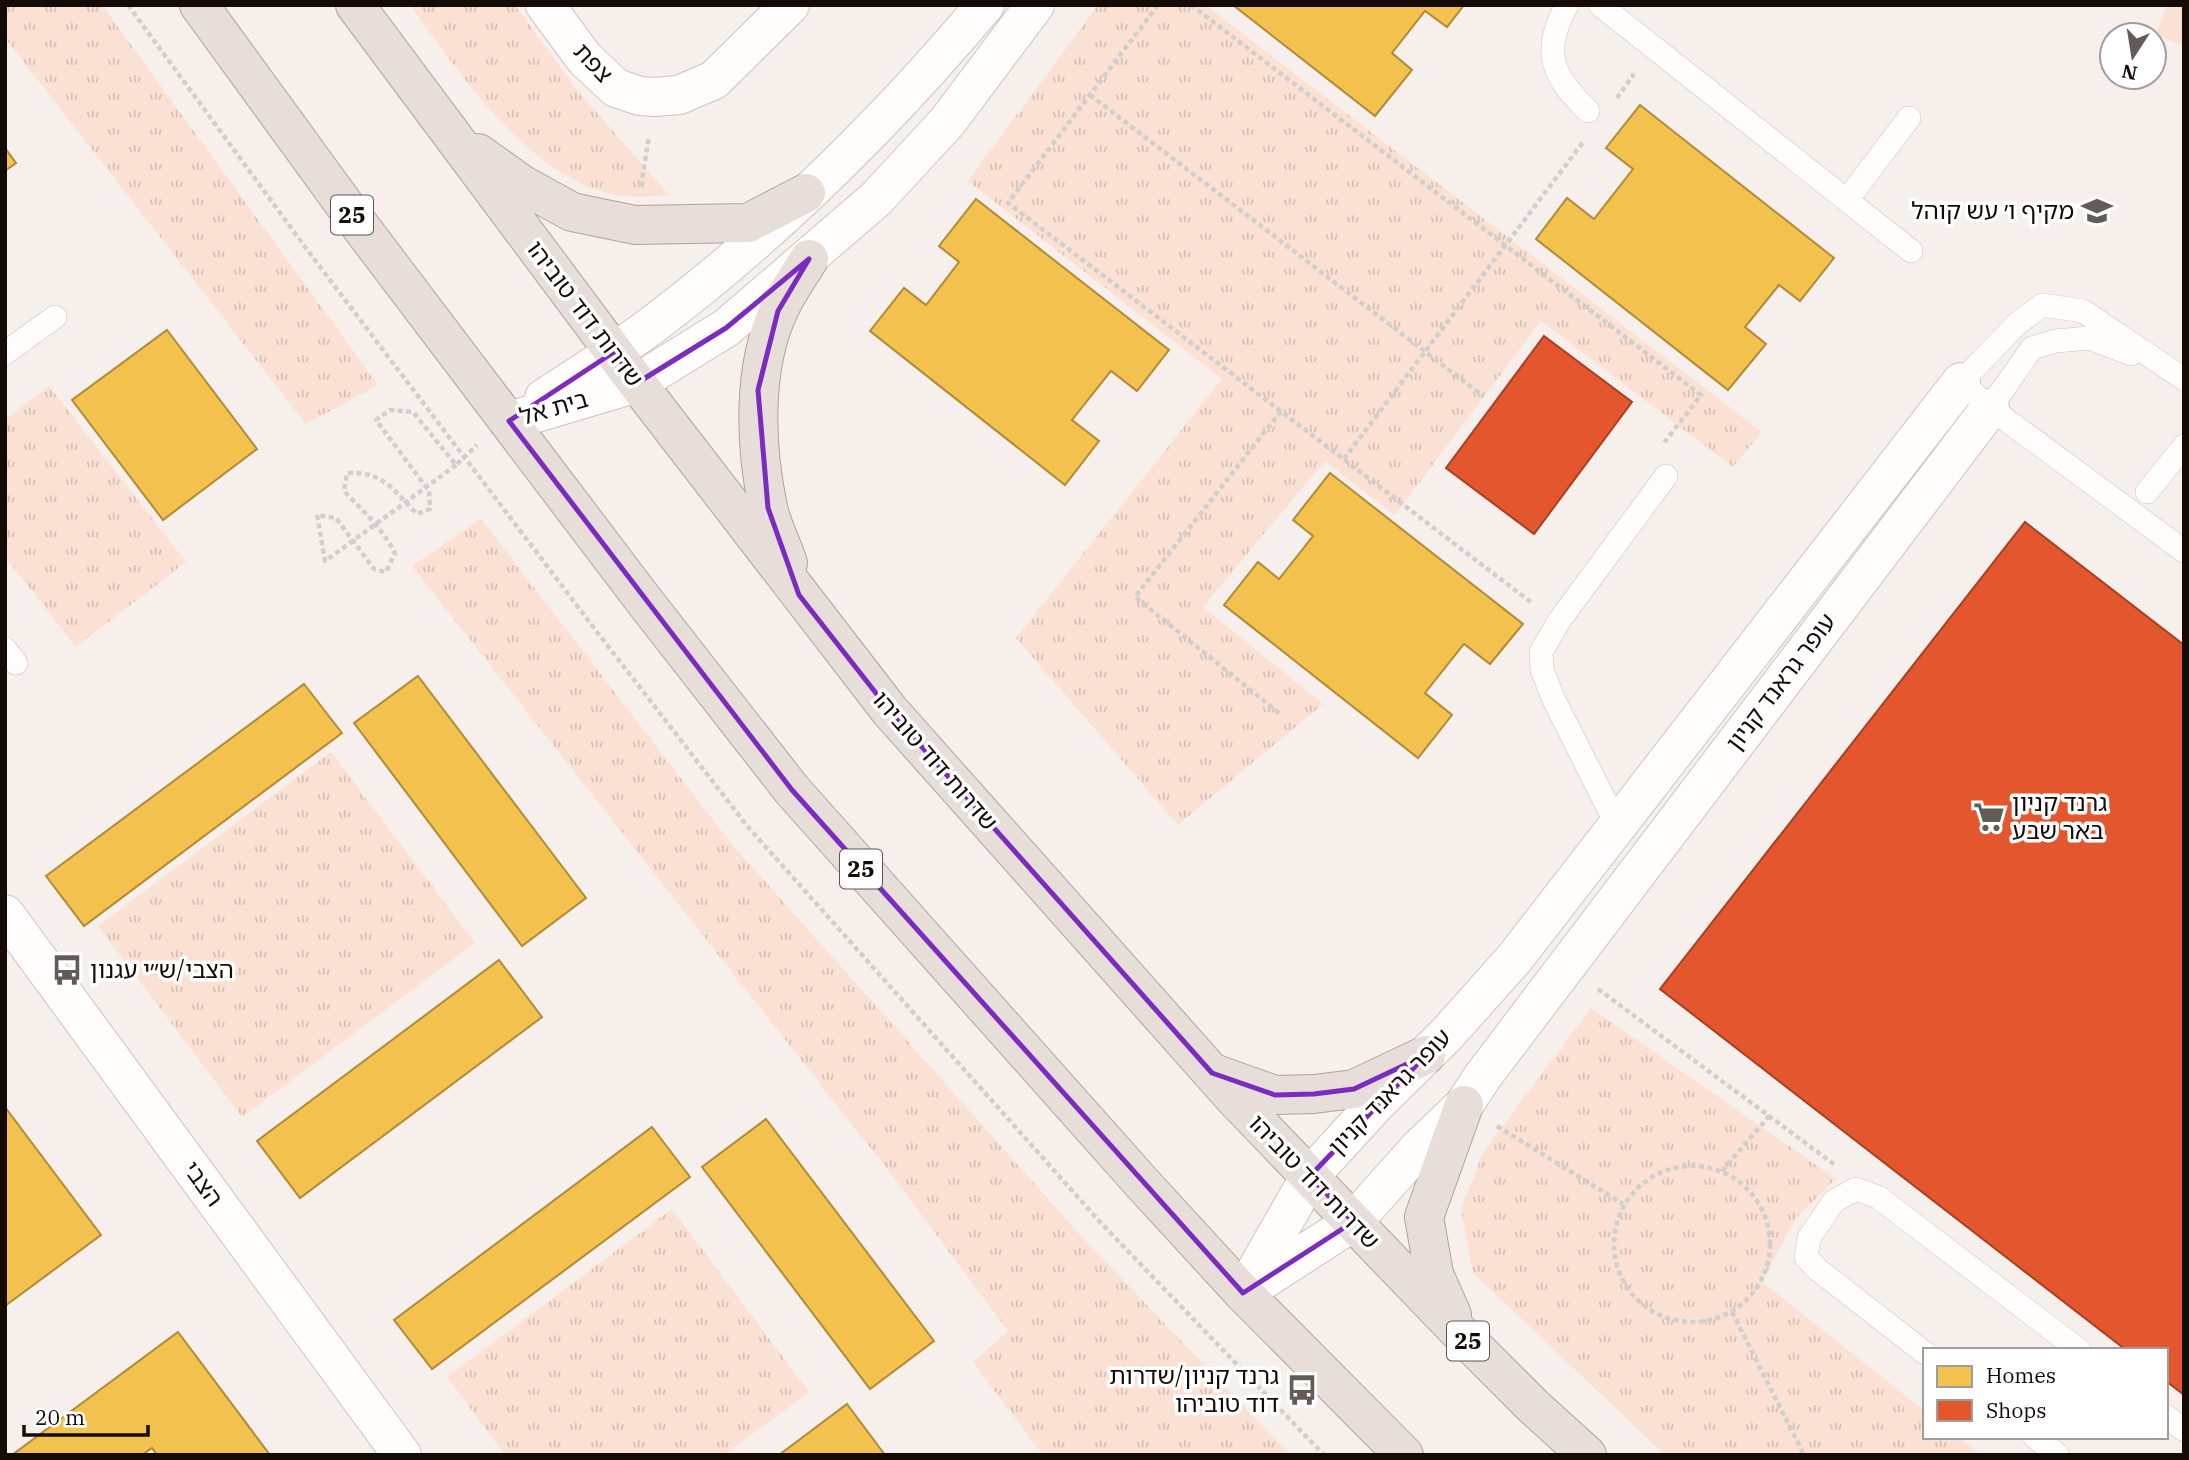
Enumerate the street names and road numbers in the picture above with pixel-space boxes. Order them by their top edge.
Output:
street label: צפת [567,35,620,89]
road number: 25 [331,196,373,234]
street label: שדרות דוד טוביהו [520,234,651,393]
street label: בית אל [516,382,592,432]
street label: עופר גראנד קניון [1718,606,1842,756]
street label: שדרות דוד טוביהו [866,684,1005,837]
road number: 25 [840,849,882,888]
street label: עופר גראנד קניון [1321,1021,1458,1161]
street label: שדרות דוד טוביהו [1242,1107,1387,1255]
street label: הצבי [177,1154,231,1212]
road number: 25 [1447,1322,1489,1360]

